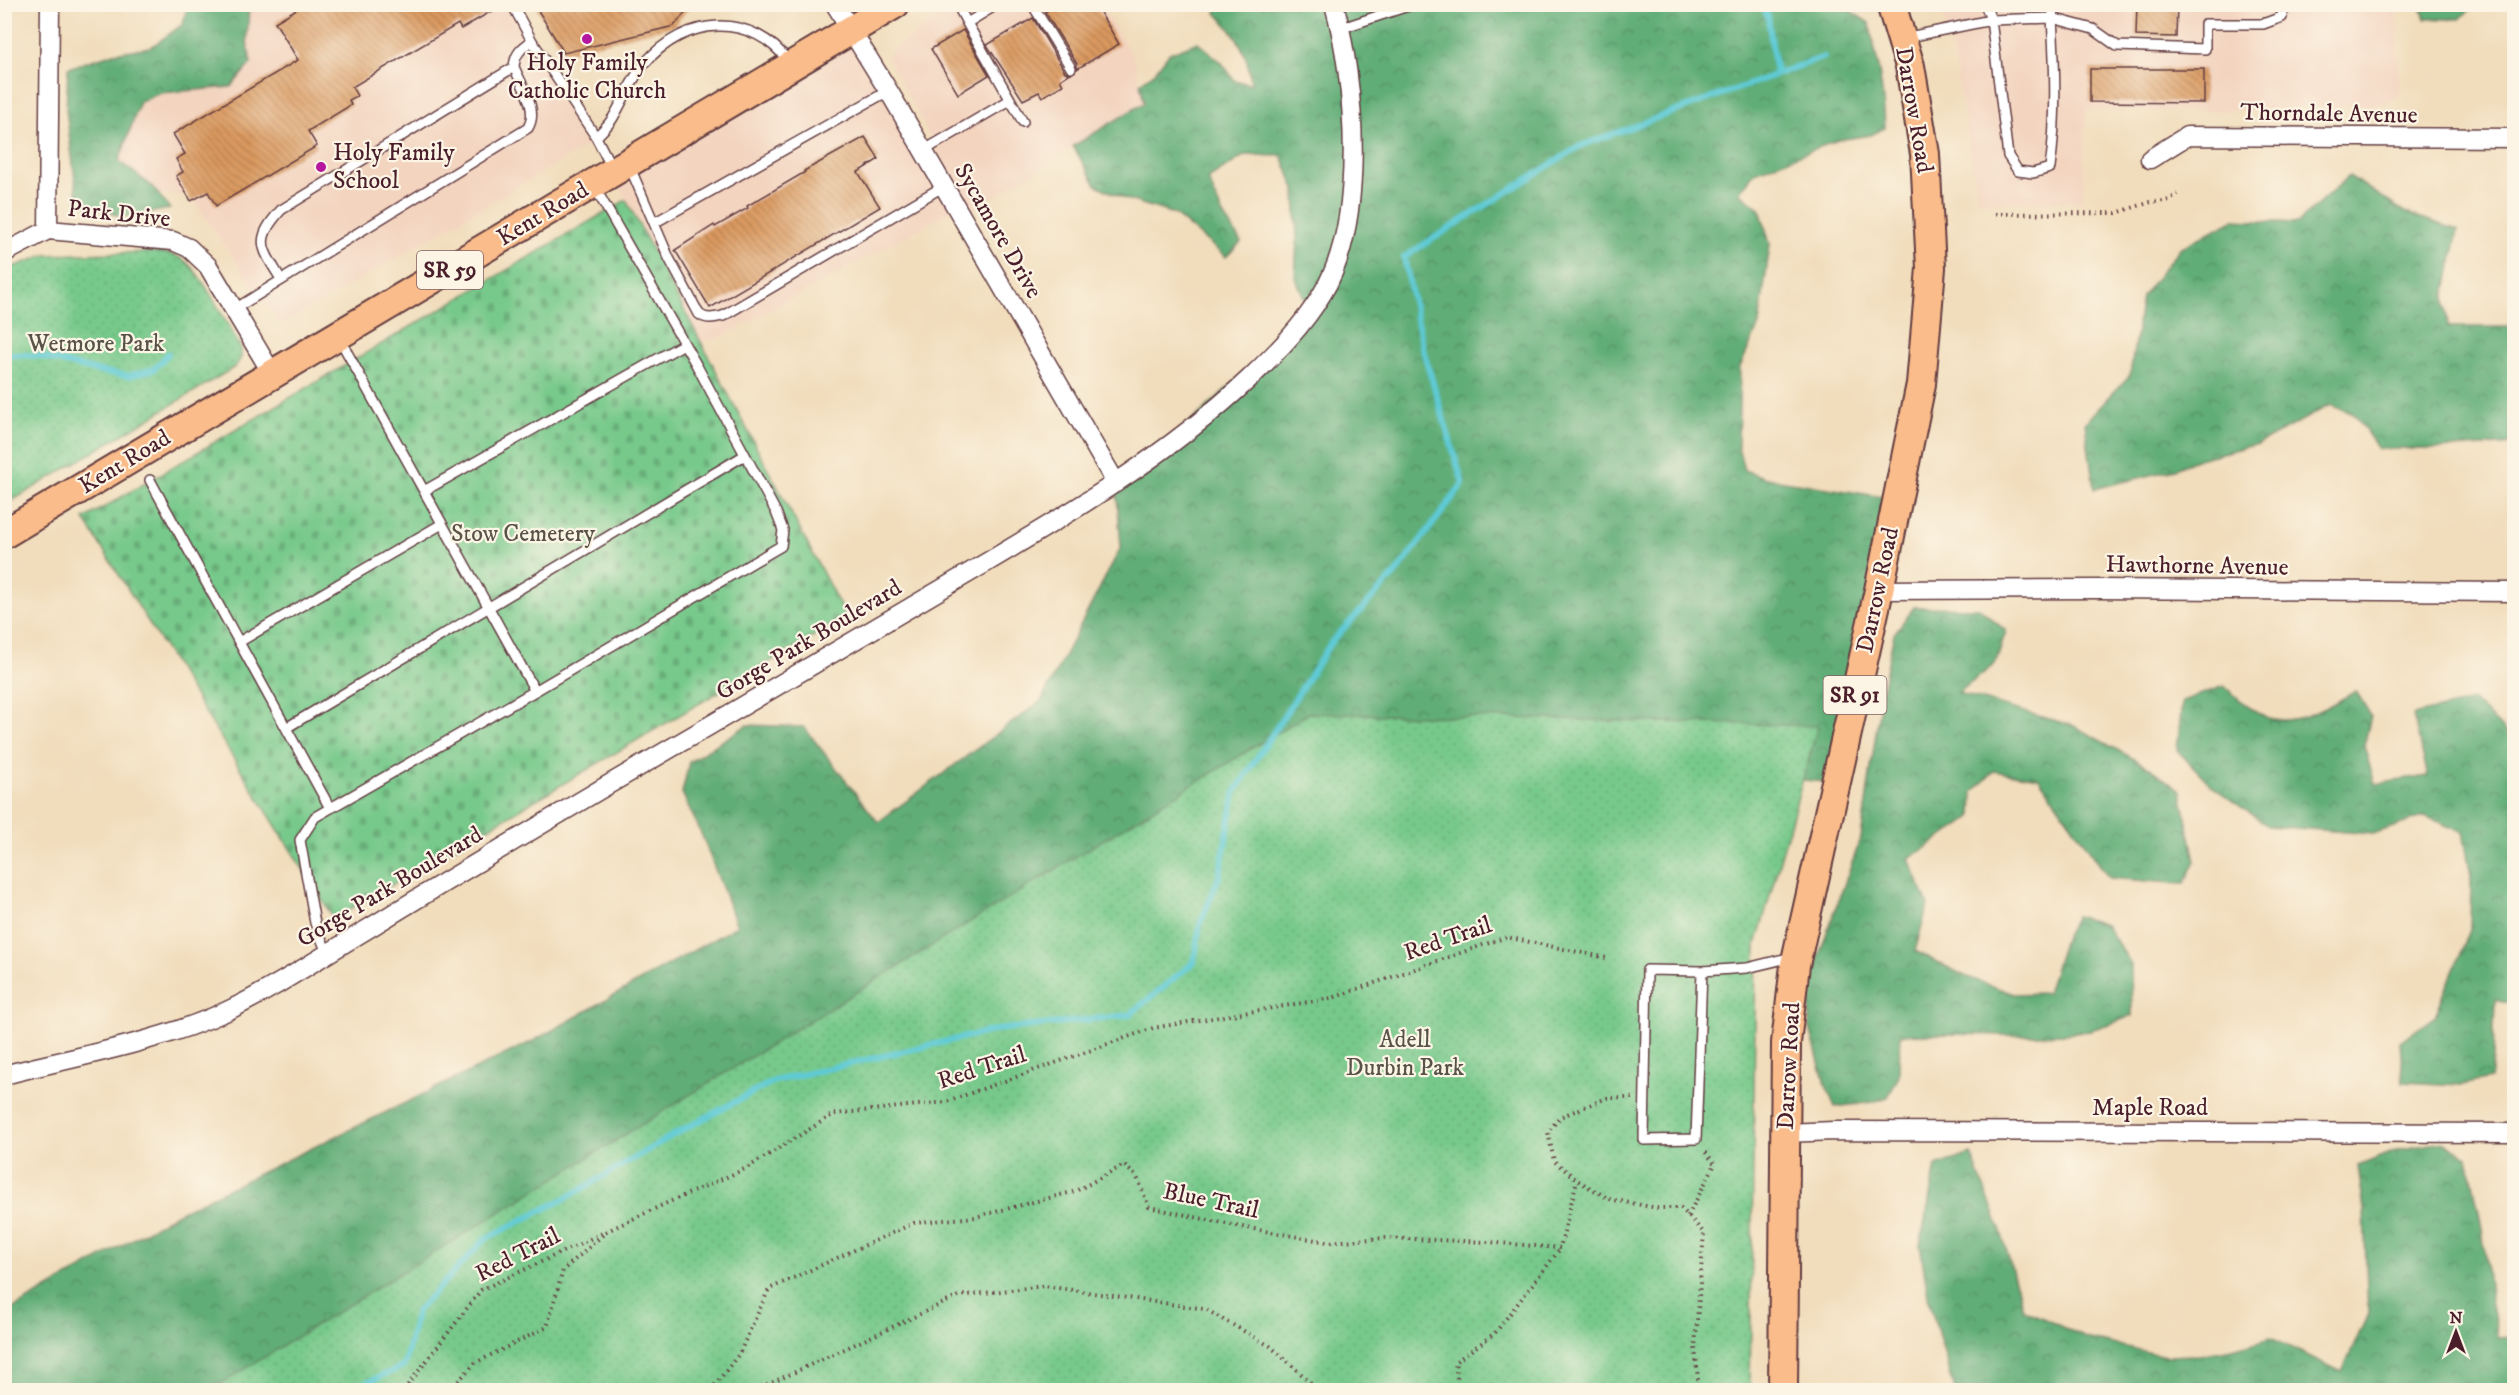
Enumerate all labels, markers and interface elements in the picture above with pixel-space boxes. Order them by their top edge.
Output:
marker: Holy Family Catholic Church [580,32,594,46]
street label: Darrow Road [1888,44,1940,176]
place label: Holy Family Catholic Church [508,48,667,106]
street label: Thorndale Avenue [2240,97,2418,131]
place label: Holy Family School [333,138,455,196]
street label: Sycamore Drive [947,158,1049,304]
marker: Holy Family School [314,160,328,174]
street label: Kent Road [492,175,594,253]
street label: Park Drive [66,194,172,234]
road number: SR 59 [417,251,483,289]
park label: Wetmore Park [27,329,165,359]
street label: Kent Road [74,423,176,501]
park label: Stow Cemetery [451,519,596,549]
street label: Darrow Road [1850,524,1906,656]
street label: Hawthorne Avenue [2105,549,2289,583]
street label: Gorge Park Boulevard [711,573,907,707]
road number: SR 91 [1824,676,1886,714]
street label: Gorge Park Boulevard [292,820,488,954]
street label: Red Trail [1400,910,1497,968]
street label: Darrow Road [1771,1001,1807,1131]
park label: Adell Durbin Park [1346,1025,1464,1083]
street label: Red Trail [934,1039,1031,1096]
street label: Maple Road [2092,1093,2208,1123]
street label: Blue Trail [1160,1176,1262,1226]
street label: Red Trail [471,1221,566,1289]
north arrow [2426,1302,2486,1362]
text: N [2449,1308,2463,1328]

